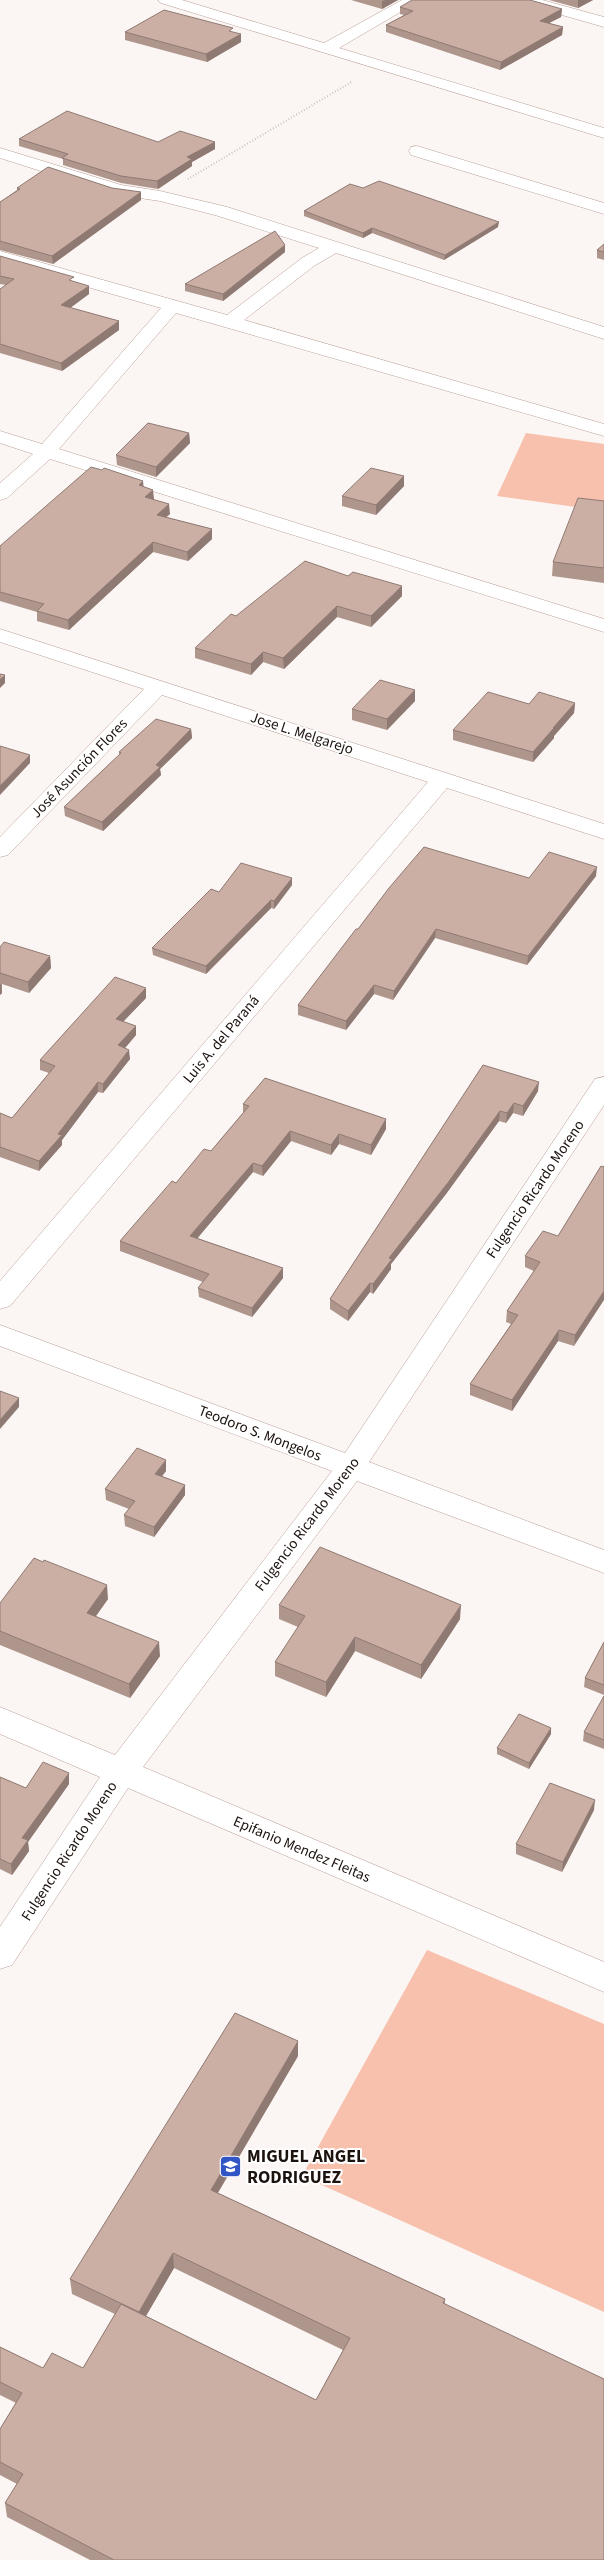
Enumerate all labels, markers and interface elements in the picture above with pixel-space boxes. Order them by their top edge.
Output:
street label: Jose L. Melgarejo [248,707,356,760]
street label: José Asunción Flores [26,714,132,823]
street label: Luis A. del Paraná [178,991,265,1088]
street label: Fulgencio Ricardo Moreno [481,1116,590,1263]
street label: Teodoro S. Mongelos [195,1400,324,1467]
street label: Fulgencio Ricardo Moreno [250,1453,365,1596]
street label: Fulgencio Ricardo Moreno [16,1777,123,1925]
street label: Epifanio Mendez Fleitas [230,1811,374,1888]
place label: MIGUEL ANGEL RODRIGUEZ [247,2144,365,2190]
school or university icon: MIGUEL ANGEL RODRIGUEZ [219,2154,243,2178]

